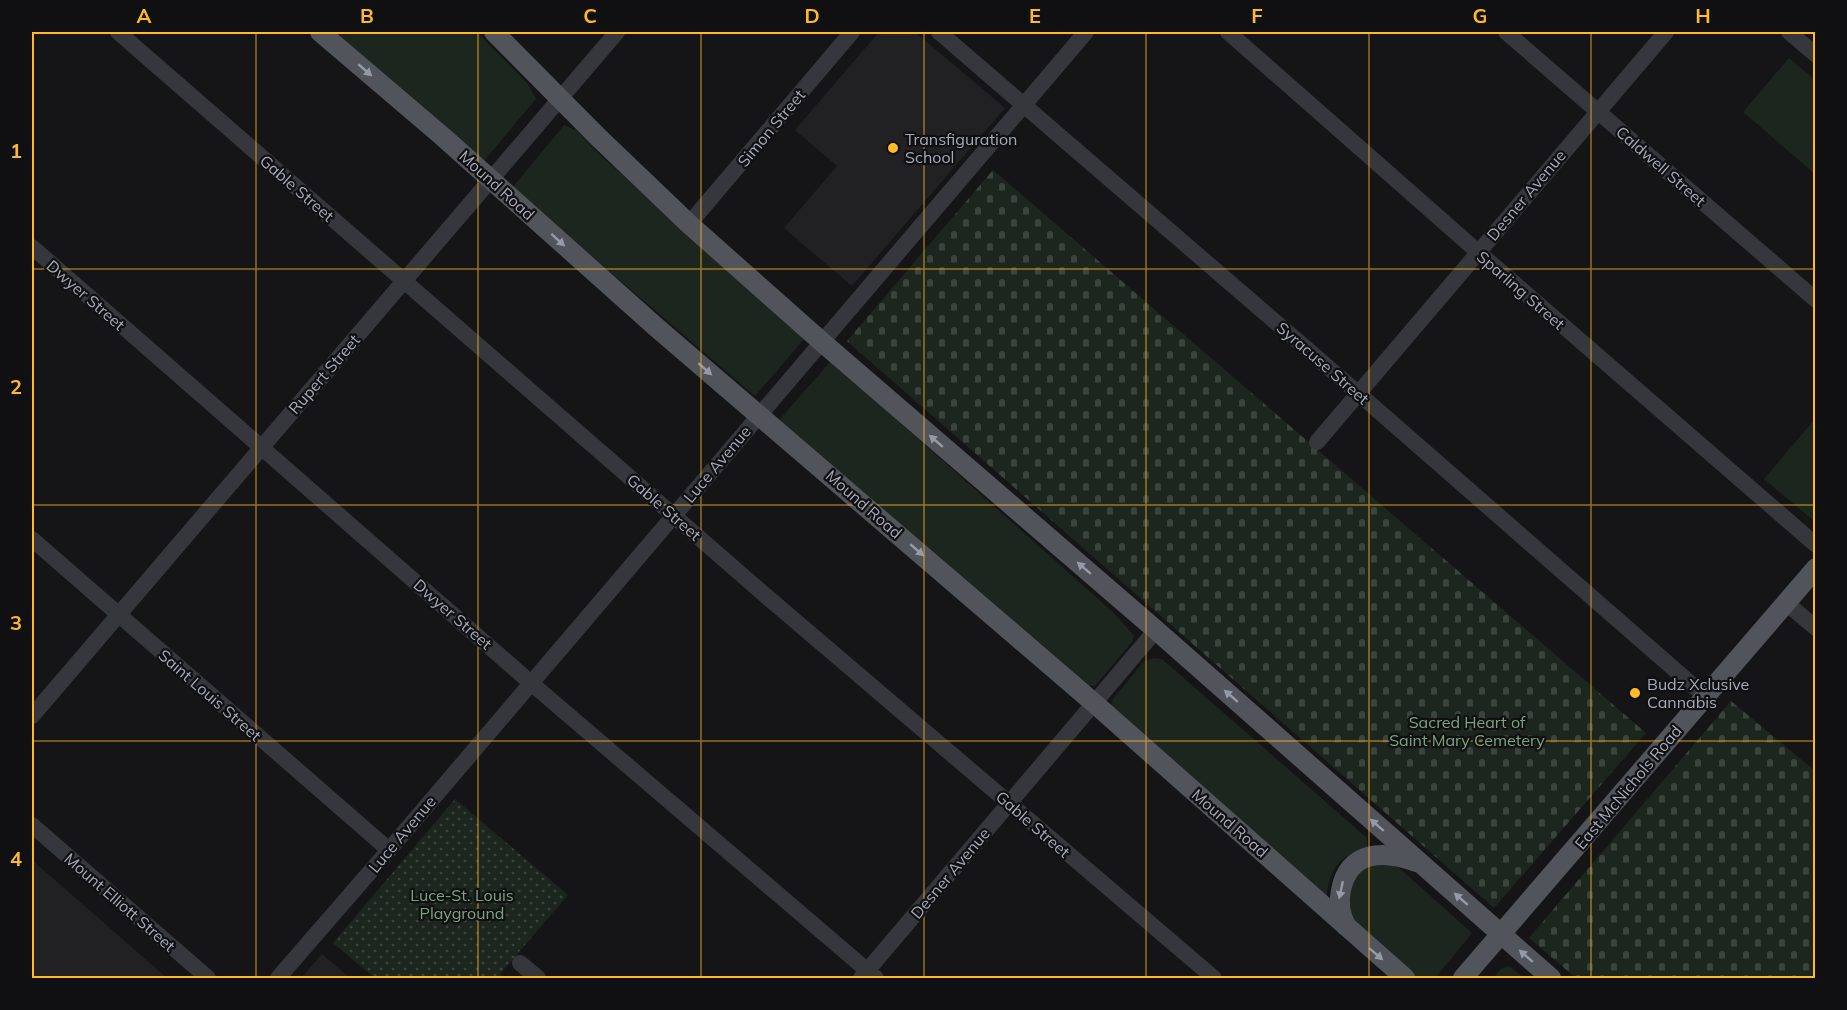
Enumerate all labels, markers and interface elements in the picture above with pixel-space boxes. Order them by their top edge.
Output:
text: A [137,3,152,28]
text: B [360,3,374,28]
text: C [583,3,597,28]
text: D [804,3,820,28]
text: E [1029,3,1041,28]
text: F [1251,3,1263,28]
text: G [1473,3,1487,28]
text: H [1695,3,1711,28]
one-way arrow [357,63,373,76]
street label: Simon Street [733,85,809,171]
street label: Caldwell Street [1612,122,1710,211]
place label: Transfiguration School [905,129,1017,167]
text: 1 [10,138,22,163]
marker: Transfiguration School [886,141,900,155]
street label: Mound Road [455,146,539,224]
street label: Desner Avenue [1482,146,1570,244]
street label: Gable Street [256,150,339,226]
one-way arrow [551,233,566,247]
street label: Sparling Street [1473,246,1569,334]
street label: Dwyer Street [43,256,130,335]
street label: Syracuse Street [1273,317,1374,409]
street label: Rupert Street [284,330,364,418]
one-way arrow [697,362,713,375]
text: 2 [10,374,22,399]
street label: Luce Avenue [679,422,755,506]
one-way arrow [928,434,944,447]
street label: Mound Road [822,465,906,543]
street label: Gable Street [623,469,706,545]
one-way arrow [909,543,924,556]
one-way arrow [1077,562,1092,575]
street label: Dwyer Street [410,575,497,654]
text: 3 [10,610,22,635]
street label: Saint Louis Street [154,645,266,745]
place label: Budz Xclusive Cannabis [1647,674,1749,712]
marker: Budz Xclusive Cannabis [1628,686,1642,700]
one-way arrow [1224,690,1239,703]
park label: Sacred Heart of Saint Mary Cemetery [1389,712,1545,750]
street label: East McNichols Road [1570,721,1686,853]
street label: Mound Road [1188,784,1272,862]
street label: Gable Street [992,786,1075,862]
street label: Luce Avenue [364,792,440,876]
one-way arrow [1370,819,1385,832]
street label: Desner Avenue [906,824,994,922]
text: 4 [10,846,22,871]
street label: Mount Elliott Street [60,848,180,956]
one-way arrow [1336,881,1345,900]
park label: Luce-St. Louis Playground [410,885,514,923]
one-way arrow [1454,893,1469,906]
one-way arrow [1368,947,1383,960]
one-way arrow [1519,950,1534,963]

